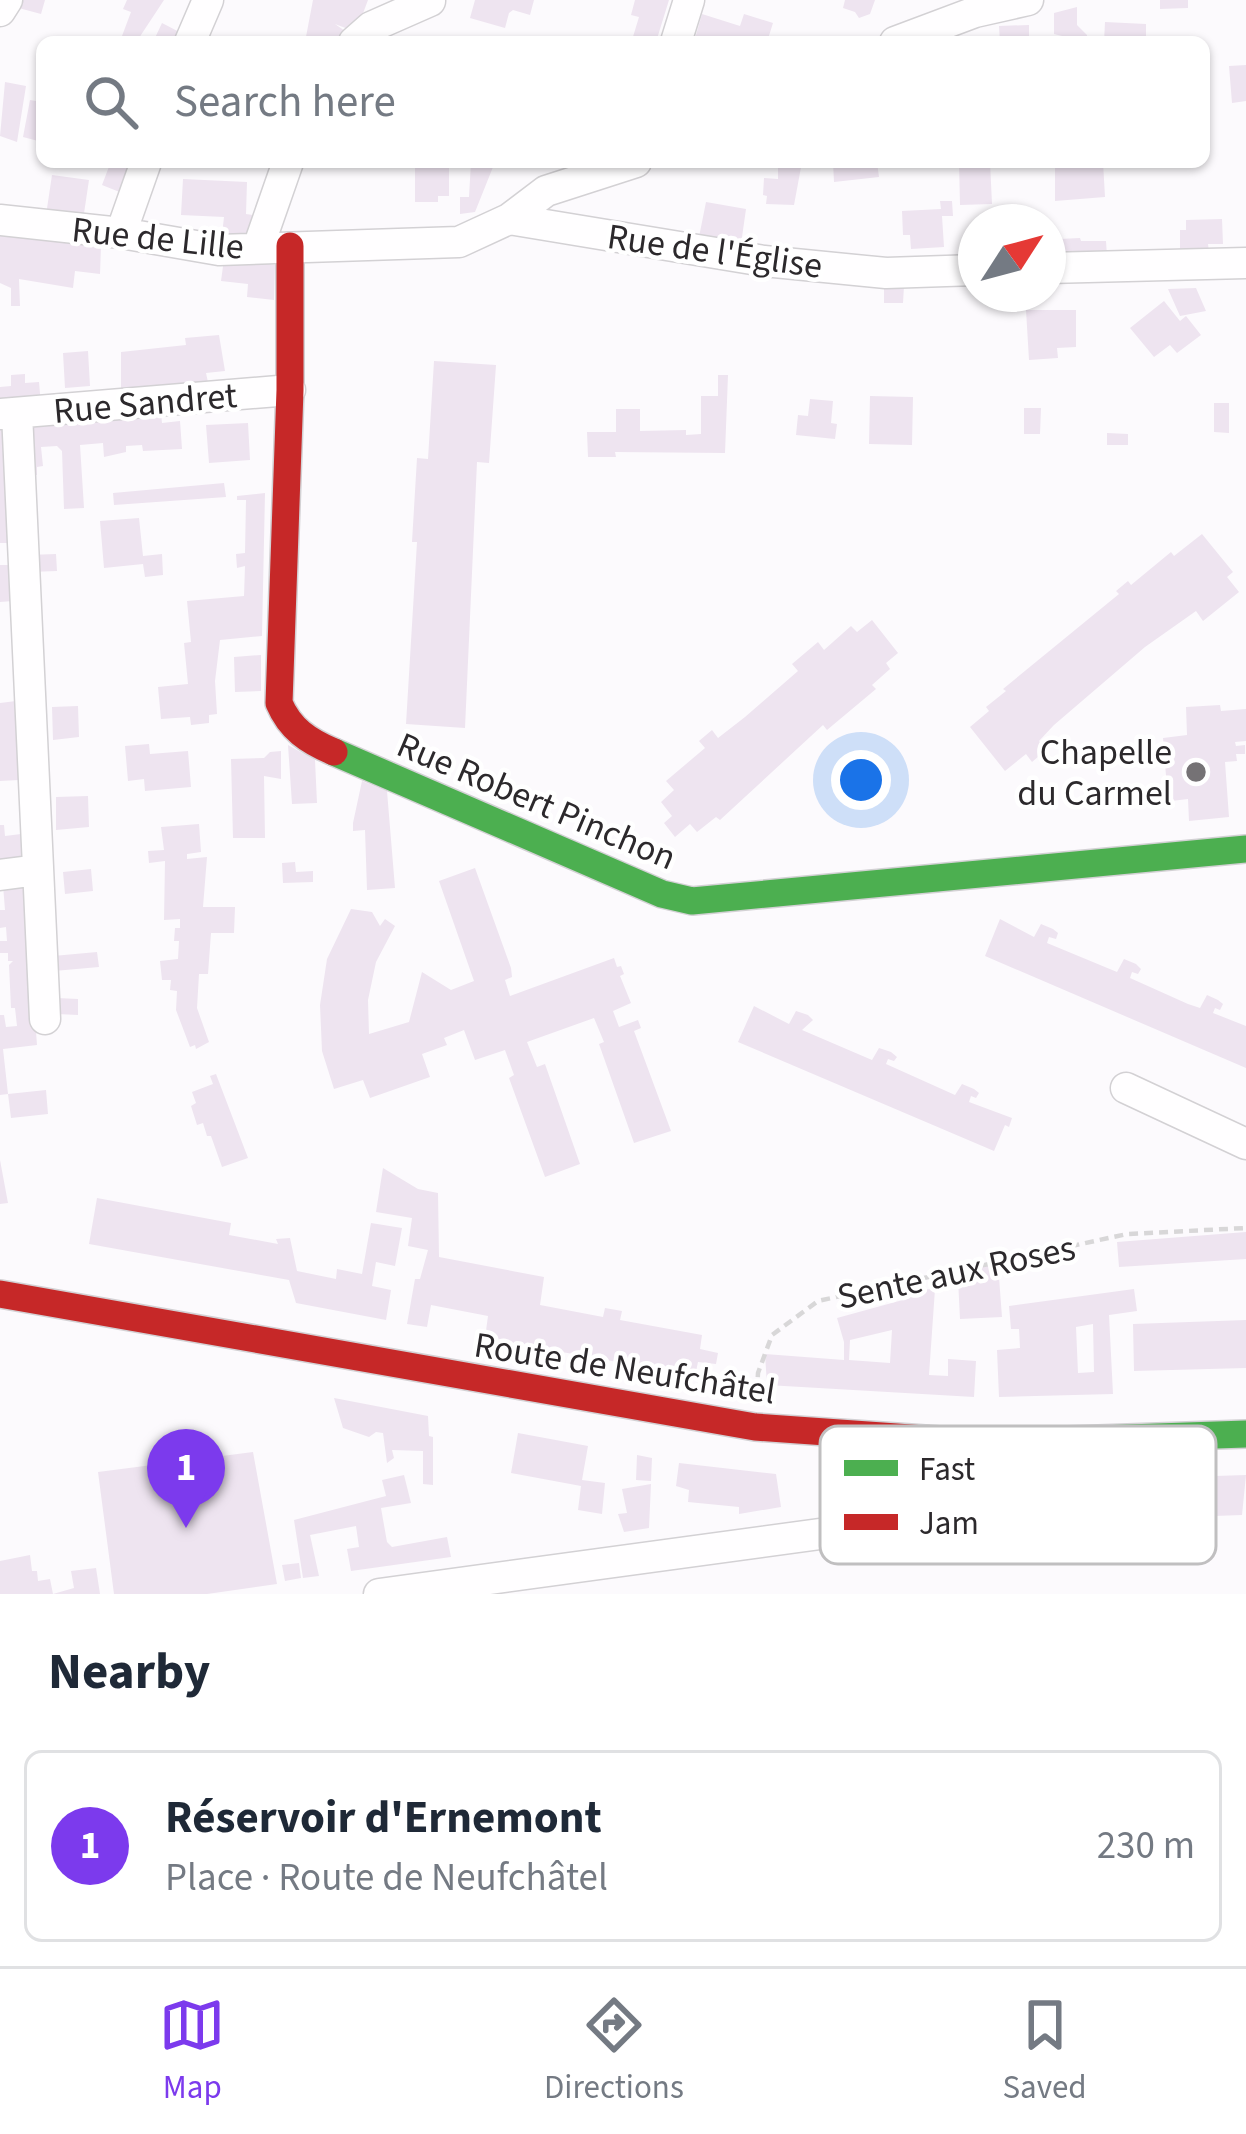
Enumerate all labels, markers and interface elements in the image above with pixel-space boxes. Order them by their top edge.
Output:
search box [36,36,1210,168]
icon: search [78,69,144,135]
text: Search here [174,70,396,134]
street label: Rue de Lille [69,204,246,273]
north arrow [958,204,1066,312]
street label: Rue de l'Église [604,211,825,292]
street label: Rue Sandret [51,370,239,437]
street label: Rue Robert Pinchon [389,720,684,883]
place label: Chapelle du Carmel [1017,727,1172,819]
your location [831,750,891,810]
marker: Chapelle du Carmel [1183,759,1209,785]
street label: Sente aux Roses [833,1222,1080,1323]
street label: Route de Neufchâtel [471,1319,779,1417]
legend [820,1426,1216,1564]
pin: 1 [147,1429,225,1528]
text: Fast [919,1446,975,1493]
text: Jam [919,1500,979,1547]
text: Nearby [48,1636,210,1708]
text: Réservoir d'Ernemont [165,1786,602,1850]
text: 1 [80,1818,100,1874]
text: 230 m [1097,1818,1195,1874]
text: Place · Route de Neufchâtel [165,1850,608,1906]
tab: Map [159,1992,225,2111]
tab: Directions [544,1992,684,2111]
tab: Saved [1002,1992,1087,2111]

